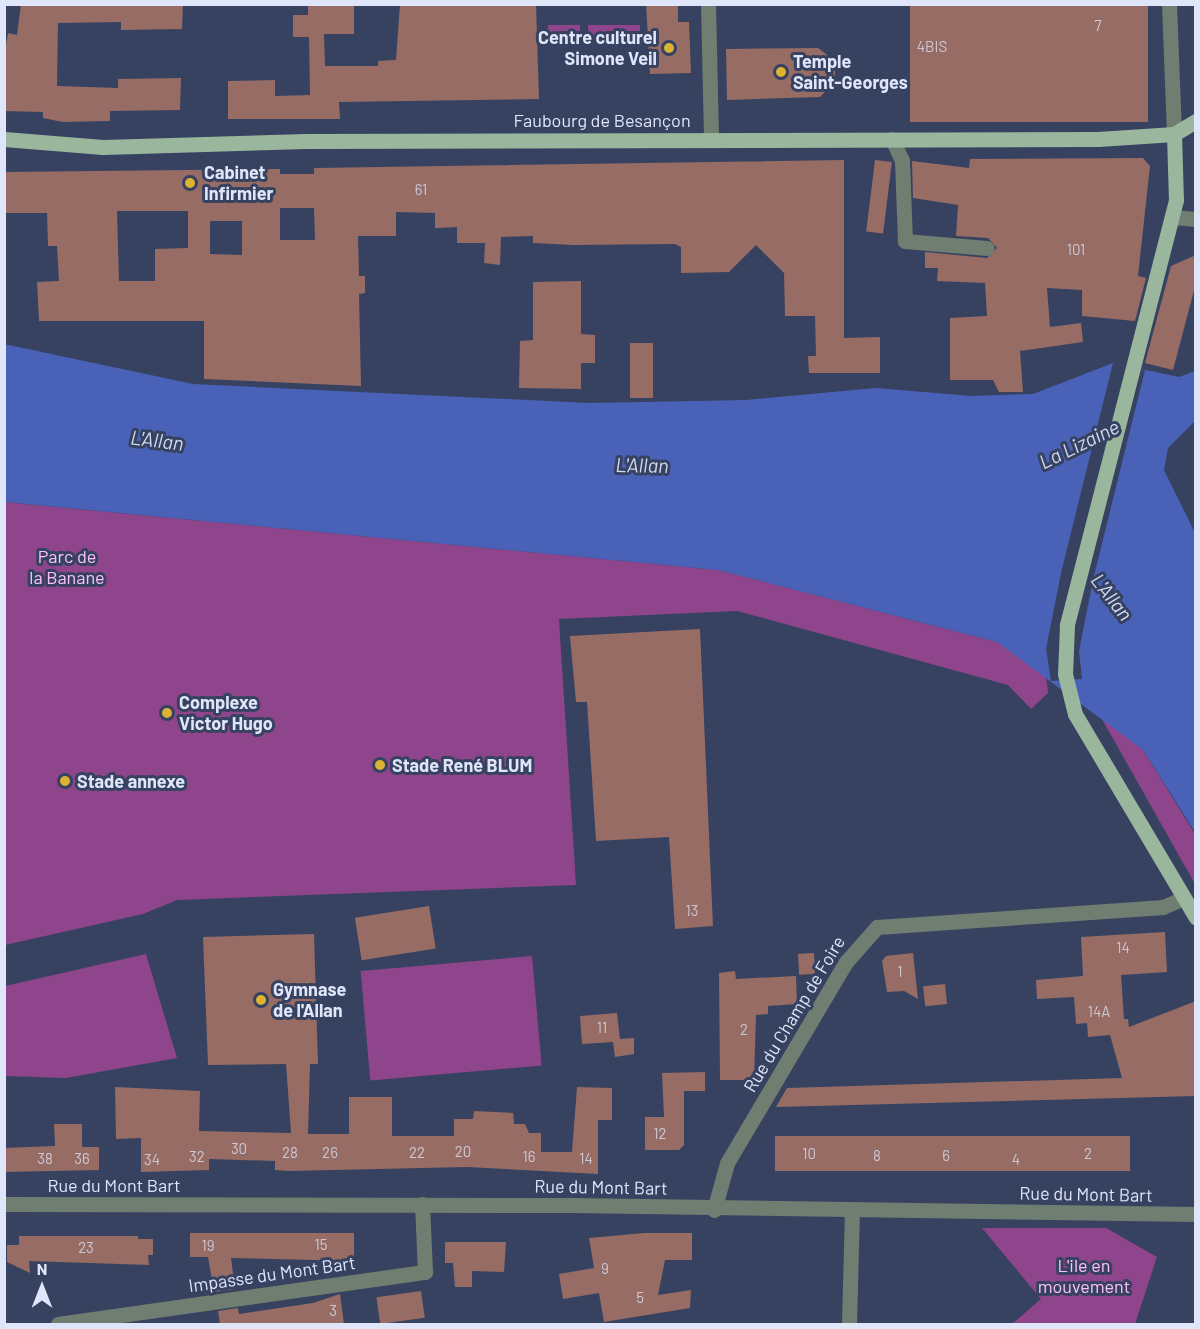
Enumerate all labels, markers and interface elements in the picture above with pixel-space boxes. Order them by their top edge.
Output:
house number: 7 [1094,17,1102,35]
place label: Centre culturel Simone Veil [538,27,657,70]
house number: 4BIS [917,38,947,56]
marker: Centre culturel Simone Veil [662,41,676,55]
place label: Temple Saint-Georges [793,51,908,94]
marker: Temple Saint-Georges [774,65,788,79]
street label: Faubourg de Besançon [513,109,691,131]
place label: Cabinet Infirmier [204,162,273,204]
marker: Cabinet Infirmier [181,174,199,192]
house number: 61 [415,181,427,199]
house number: 101 [1067,241,1085,259]
water label: La Lizaine [1035,414,1123,474]
water label: L'Allan [129,425,185,455]
water label: L'Allan [615,453,669,477]
park label: Parc de la Banane [29,546,105,588]
water label: L'Allan [1086,569,1138,625]
place label: Complexe Victor Hugo [179,692,273,734]
marker: Complexe Victor Hugo [160,706,174,720]
place label: Stade René BLUM [392,754,532,776]
marker: Stade René BLUM [373,758,387,772]
place label: Stade annexe [77,770,185,792]
marker: Stade annexe [58,774,72,788]
house number: 13 [686,902,698,920]
street label: Rue du Champ de Foire [739,932,849,1096]
house number: 14 [1116,939,1130,957]
house number: 1 [897,963,903,981]
place label: Gymnase de l'Allan [273,979,346,1022]
marker: Gymnase de l'Allan [254,993,268,1007]
house number: 14A [1088,1003,1110,1021]
house number: 11 [597,1019,607,1037]
house number: 2 [740,1021,748,1039]
house number: 12 [653,1125,667,1143]
house number: 30 [231,1140,247,1158]
house number: 20 [455,1143,471,1161]
house number: 28 [282,1144,298,1162]
house number: 26 [322,1144,338,1162]
house number: 22 [409,1144,425,1162]
house number: 10 [802,1145,816,1163]
house number: 2 [1084,1145,1092,1163]
house number: 8 [873,1147,881,1165]
house number: 6 [942,1147,950,1165]
house number: 32 [189,1148,205,1166]
house number: 16 [523,1148,535,1166]
house number: 38 [37,1150,53,1168]
house number: 36 [74,1150,90,1168]
house number: 14 [579,1150,593,1168]
house number: 34 [144,1151,160,1169]
house number: 4 [1012,1151,1020,1169]
street label: Rue du Mont Bart [47,1174,181,1196]
street label: Rue du Mont Bart [534,1175,668,1199]
street label: Rue du Mont Bart [1019,1182,1153,1206]
house number: 15 [315,1236,327,1254]
house number: 19 [201,1237,215,1255]
house number: 23 [78,1239,94,1257]
street label: Impasse du Mont Bart [187,1252,357,1296]
park label: L'ile en mouvement [1038,1255,1130,1298]
north arrow [12,1257,72,1317]
text: N [37,1259,47,1278]
house number: 9 [601,1260,609,1278]
house number: 5 [636,1289,644,1307]
house number: 3 [329,1302,337,1320]

